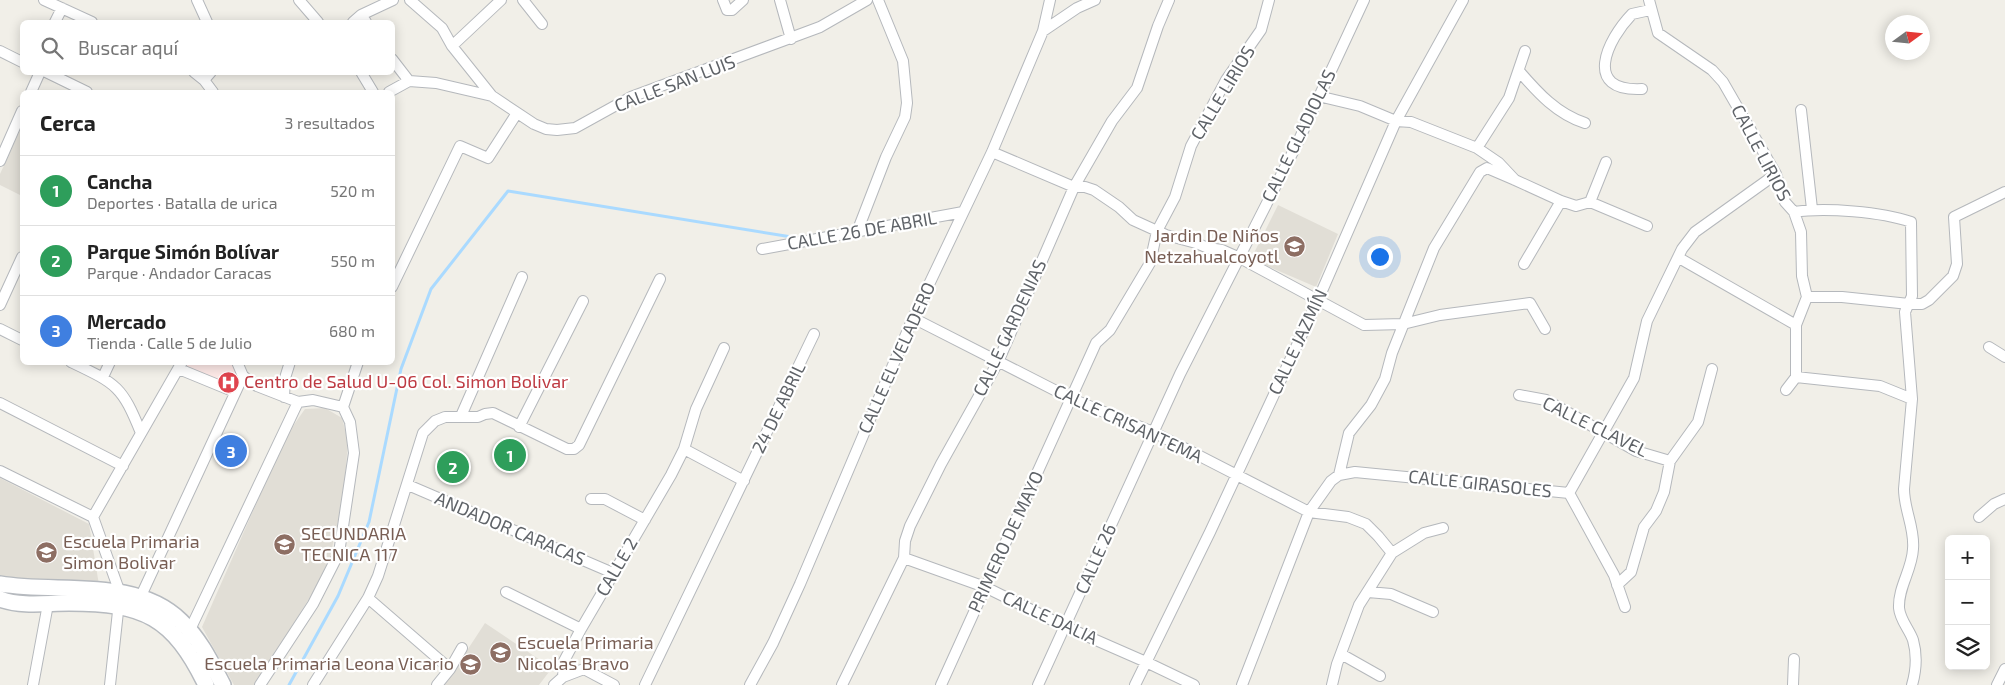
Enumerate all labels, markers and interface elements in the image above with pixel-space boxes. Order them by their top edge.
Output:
north arrow [1885,15,1930,60]
search box [20,20,395,75]
icon: search [38,34,66,62]
text: Buscar aquí [78,36,178,59]
street label: CALLE LIRIOS [1185,41,1259,144]
street label: CALLE SAN LUIS [611,50,738,116]
street label: CALLE GLADIOLAS [1256,66,1340,206]
street label: CALLE LIRIOS [1727,101,1796,204]
text: Cerca [40,110,96,135]
text: 3 resultados [285,113,375,132]
text: Cancha [87,170,152,193]
text: 1 [53,181,59,200]
text: 520 m [330,181,375,200]
text: Deportes · Batalla de urica [87,193,278,212]
street label: CALLE 26 DE ABRIL [785,206,938,254]
place label: Jardin De Niños Netzahualcoyotl [1144,224,1280,267]
school or university icon: Jardin De Niños Netzahualcoyotl [1283,234,1307,258]
text: Parque Simón Bolívar [87,240,279,263]
your location [1367,244,1393,270]
text: 2 [51,251,61,270]
text: 550 m [331,251,375,270]
street label: CALLE GARDENIAS [968,256,1050,399]
text: Parque · Andador Caracas [87,263,272,282]
street label: CALLE EL VELADERO [853,279,939,437]
street label: CALLE JAZMÍN [1263,285,1331,398]
text: Mercado [87,310,166,333]
text: 3 [51,321,61,340]
text: 680 m [329,321,375,340]
text: Tienda · Calle 5 de Julio [87,333,252,352]
street label: 24 DE ABRIL [747,359,810,457]
hospital icon: Centro de Salud U-06 Col. Simon Bolivar [216,370,240,394]
place label: Centro de Salud U-06 Col. Simon Bolivar [244,370,568,392]
street label: CALLE CRISANTEMA [1051,379,1207,468]
street label: CALLE CLAVEL [1539,391,1652,461]
pin: 3 [215,432,247,470]
pin: 1 [494,436,526,474]
pin: 2 [437,448,469,486]
street label: CALLE GIRASOLES [1407,465,1553,501]
street label: PRIMERO DE MAYO [963,467,1048,616]
street label: ANDADOR CARACAS [432,486,589,570]
street label: CALLE 26 [1070,520,1120,597]
place label: SECUNDARIA TECNICA 117 [301,522,407,565]
place label: Escuela Primaria Simon Bolivar [63,530,200,573]
school or university icon: SECUNDARIA TECNICA 117 [273,532,297,556]
street label: CALLE 2 [591,533,642,600]
map controls [1945,535,1990,670]
button: + [1945,535,1990,580]
school or university icon: Escuela Primaria Simon Bolivar [35,540,59,564]
button: − [1945,580,1990,625]
street label: CALLE DALIA [999,586,1102,649]
button: layers [1945,625,1990,670]
place label: Escuela Primaria Nicolas Bravo [517,631,654,674]
school or university icon: Escuela Primaria Nicolas Bravo [489,641,513,665]
place label: Escuela Primaria Leona Vicario [204,652,454,674]
school or university icon: Escuela Primaria Leona Vicario [458,652,482,676]

